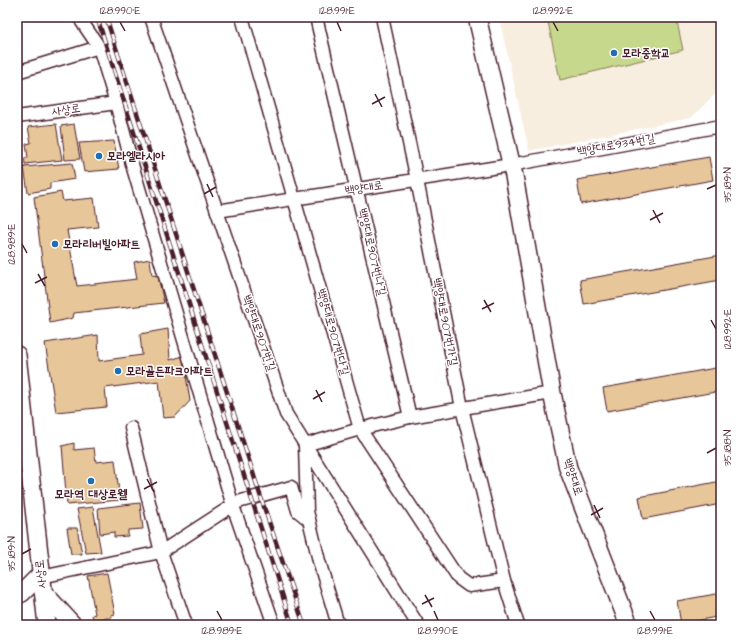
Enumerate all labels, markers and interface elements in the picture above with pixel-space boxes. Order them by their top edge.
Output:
text: 128.990°E [100,4,140,18]
text: 128.991°E [319,4,355,18]
text: 128.992°E [533,4,573,18]
place label: 모라중학교 [622,45,670,62]
marker: 모라중학교 [609,48,619,58]
street label: 사상로 [50,100,82,120]
street label: 백양대로934번길 [576,130,657,160]
place label: 모라엘라시아 [107,148,165,165]
marker: 모라엘라시아 [94,151,104,161]
text: 35.189°N [721,167,735,203]
street label: 백양대로 [344,177,384,199]
street label: 백양대로907번나길 [354,207,390,298]
text: 128.989°E [5,223,19,264]
place label: 모라리버빌아파트 [63,236,141,253]
marker: 모라리버빌아파트 [50,239,60,249]
street label: 백양대로907번가길 [428,277,462,368]
street label: 백양대로907번다길 [313,287,354,378]
street label: 백양대로907번길 [238,293,280,374]
text: 128.992°E [721,309,735,349]
place label: 모라골든파크아파트 [126,363,213,380]
marker: 모라골든파크아파트 [113,366,123,376]
text: 35.188°N [721,430,735,466]
street label: 백양대로 [559,456,587,498]
marker: 모라역 대상로웰 [86,476,96,486]
place label: 모라역 대상로웰 [55,486,128,503]
text: 35.189°N [5,536,19,572]
street label: 사상로 [31,559,51,589]
text: 128.989°E [202,624,243,638]
text: 128.990°E [418,624,458,638]
text: 128.991°E [637,624,673,638]

